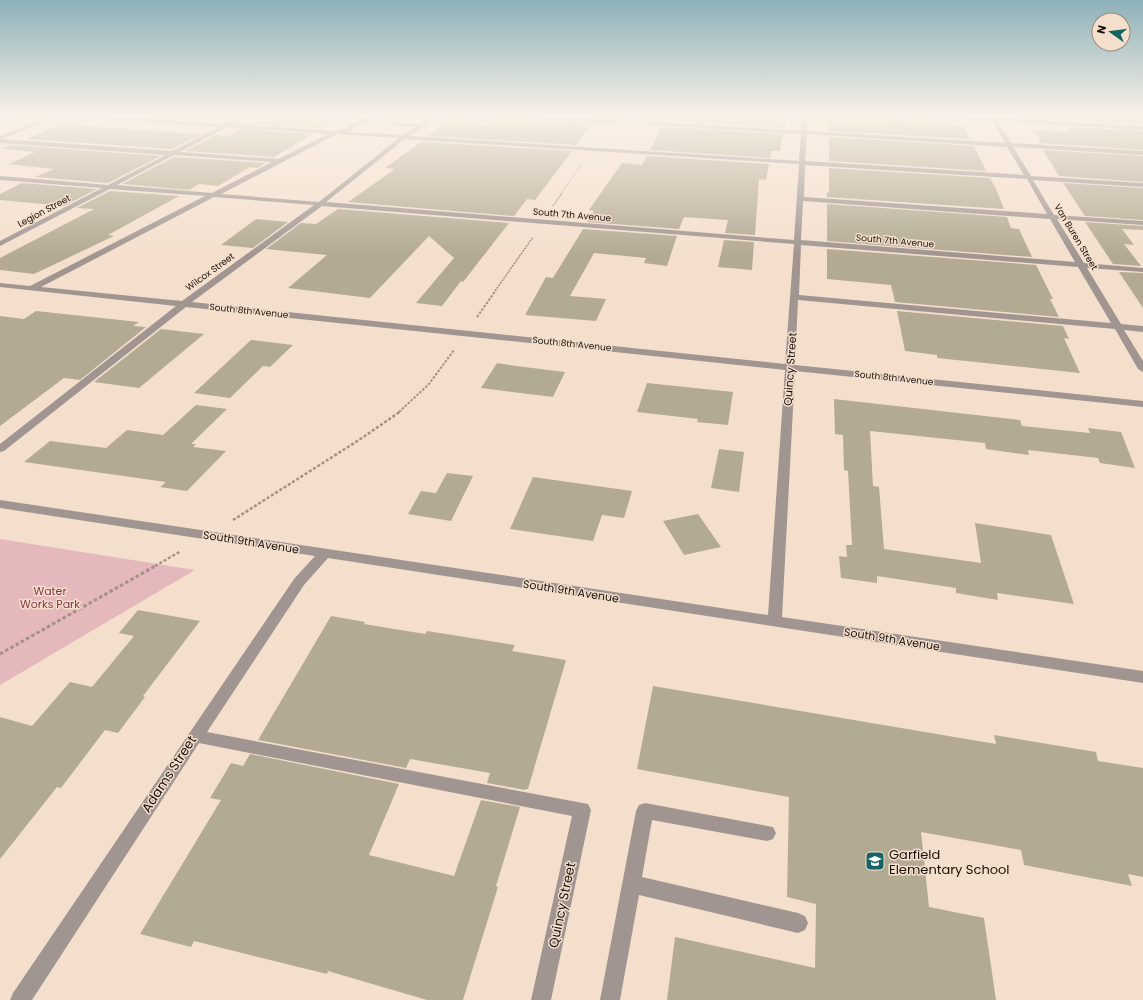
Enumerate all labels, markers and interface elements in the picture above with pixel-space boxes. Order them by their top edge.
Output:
north arrow [1091,12,1131,52]
text: N [1093,24,1110,36]
street label: Legion Street [16,192,72,230]
street label: Van Buren Street [1052,202,1100,272]
street label: South 7th Avenue [532,206,612,224]
street label: South 7th Avenue [855,232,935,250]
street label: Wilcox Street [183,250,237,294]
street label: South 8th Avenue [209,301,289,321]
street label: Quincy Street [779,332,801,406]
street label: South 8th Avenue [532,334,612,354]
street label: South 8th Avenue [854,368,934,388]
street label: South 9th Avenue [202,527,300,557]
street label: South 9th Avenue [522,576,620,606]
park label: Water Works Park [20,583,80,612]
street label: South 9th Avenue [843,624,941,654]
street label: Adams Street [137,732,201,816]
place label: Garfield Elementary School [889,845,1010,879]
school or university icon: Garfield Elementary School [864,850,886,872]
street label: Quincy Street [544,860,580,949]

